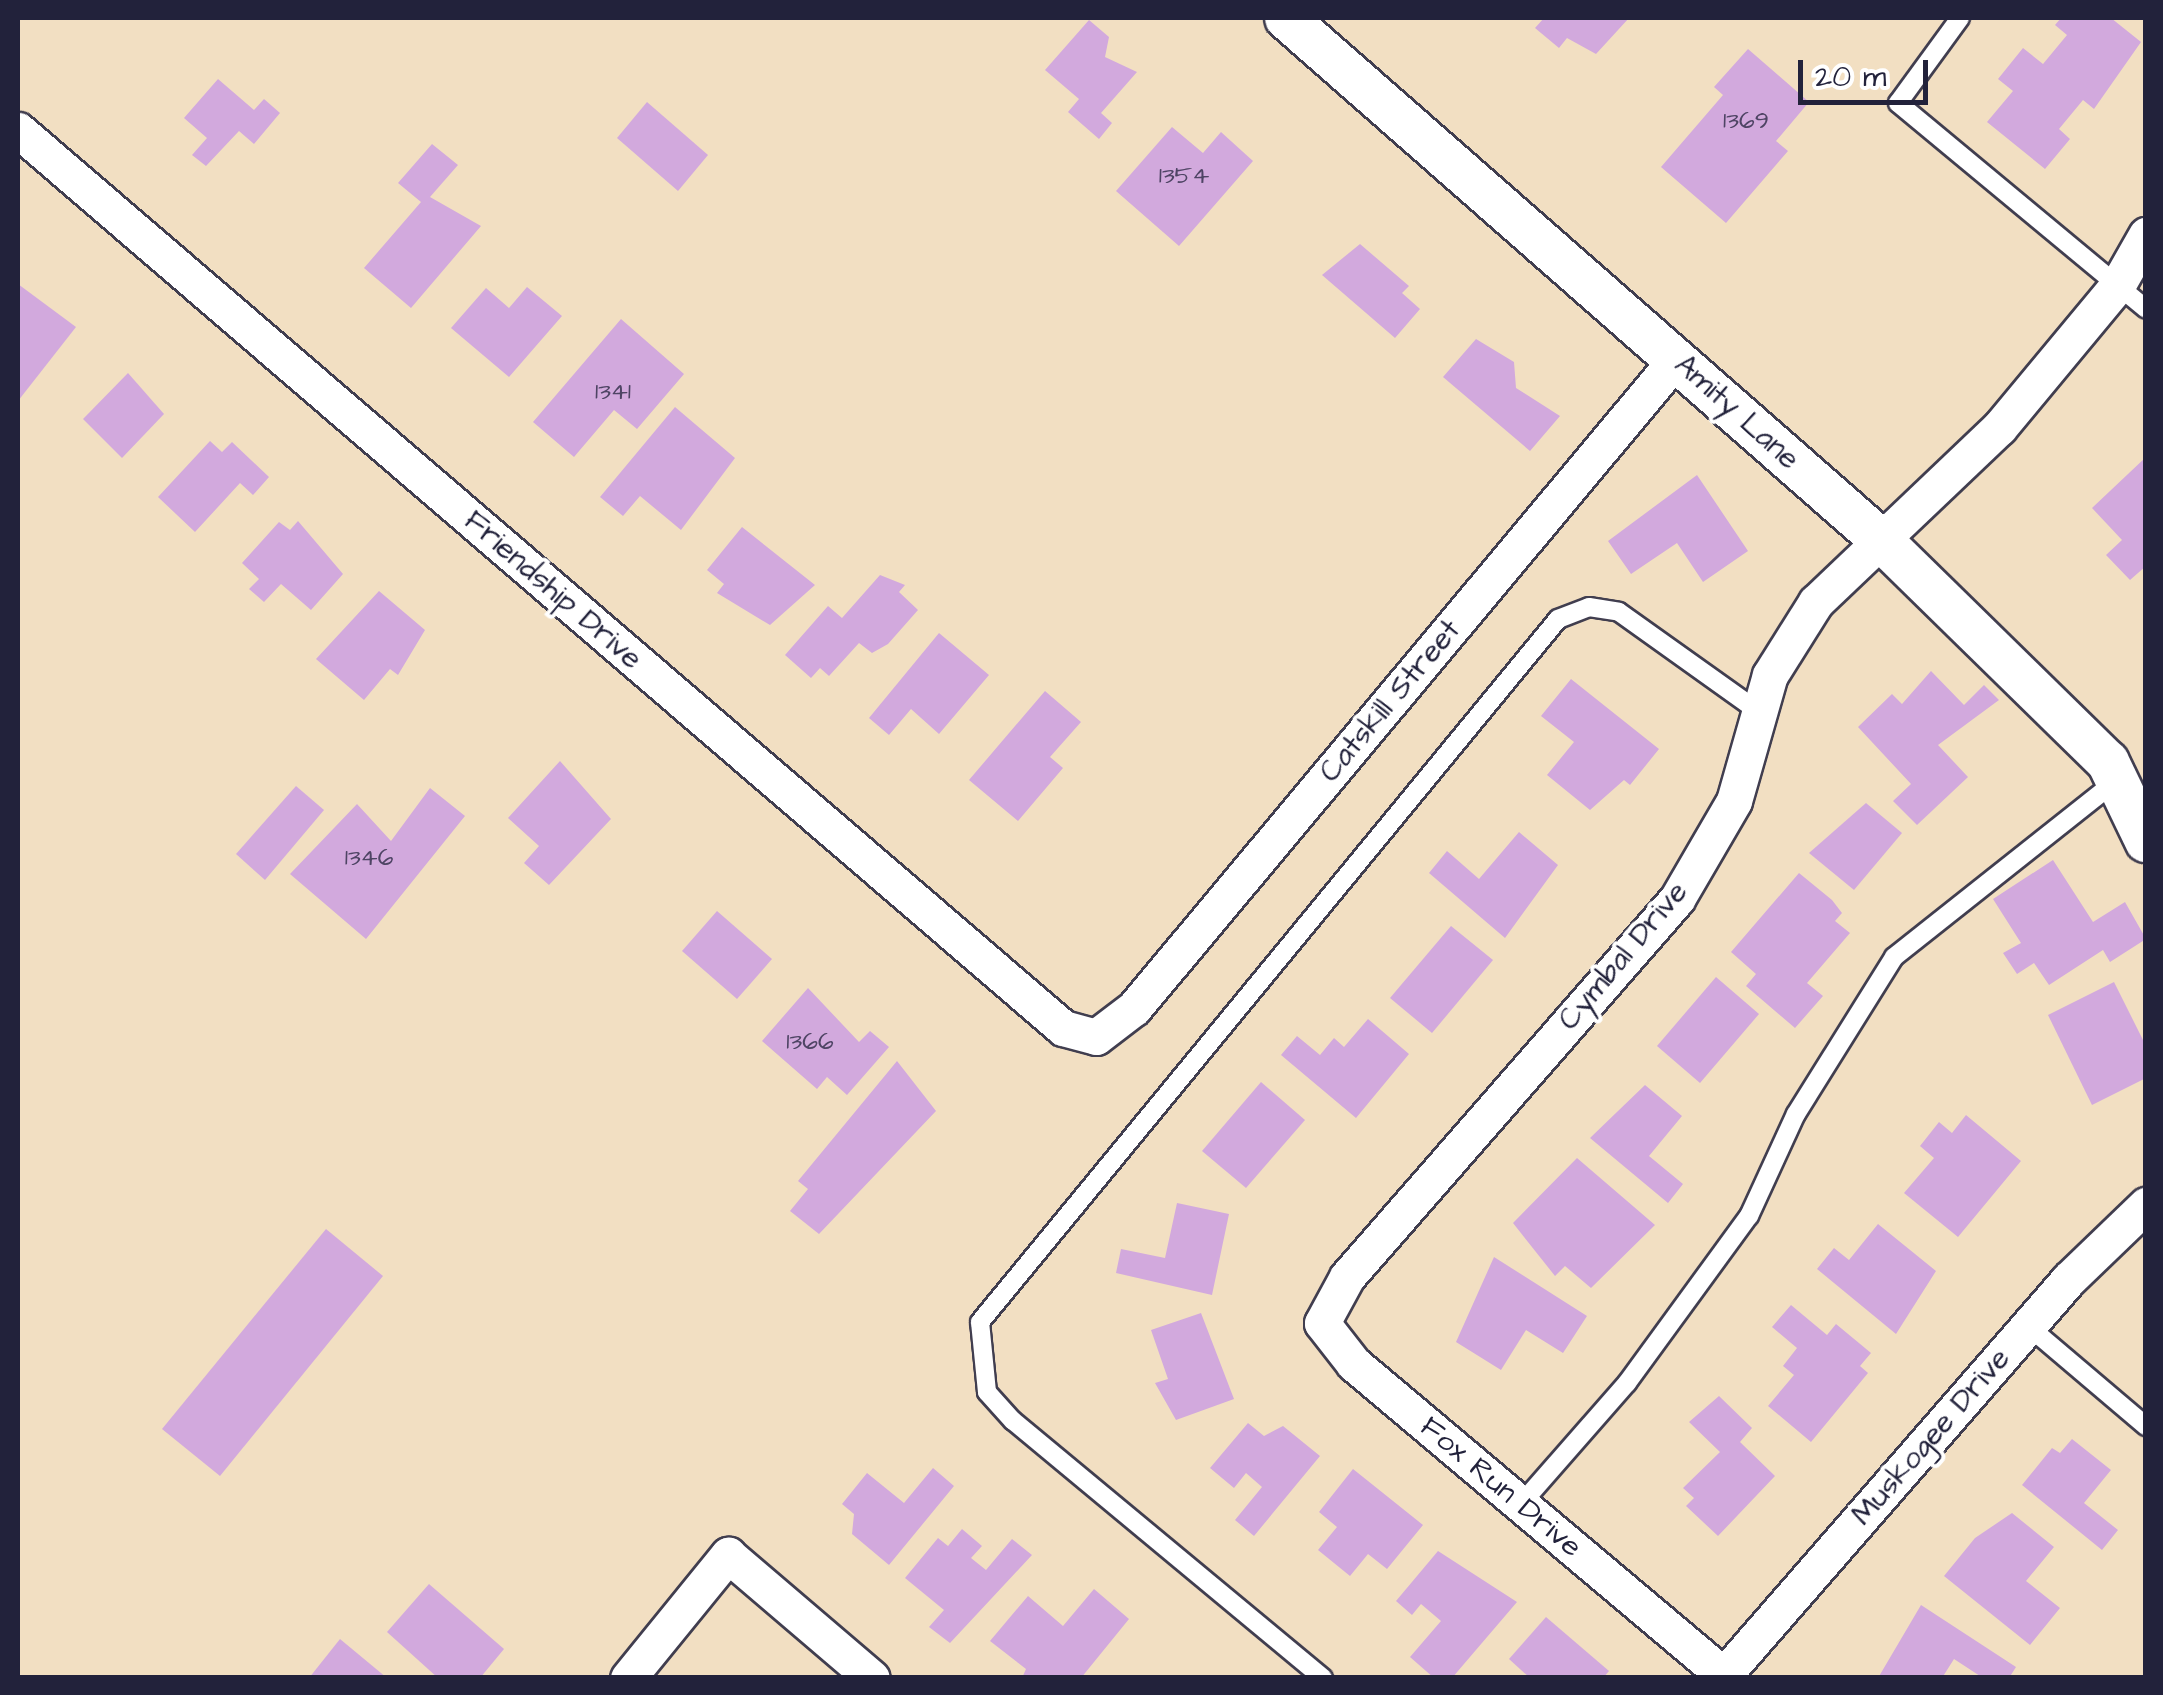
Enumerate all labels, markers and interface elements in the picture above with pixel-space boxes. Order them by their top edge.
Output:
scale bar [1803,40,1933,102]
text: 20 m [1815,56,1886,98]
house number: 1369 [1723,106,1769,136]
house number: 1354 [1159,161,1209,191]
street label: Amity Lane [1667,347,1807,477]
house number: 1341 [595,377,631,407]
street label: Friendship Drive [457,503,649,677]
street label: Catskill Street [1312,613,1468,789]
house number: 1346 [345,843,393,873]
street label: Cymbal Drive [1551,875,1695,1037]
house number: 1366 [786,1027,834,1057]
street label: Muskogee Drive [1844,1341,2018,1533]
street label: Fox Run Drive [1413,1409,1589,1565]

